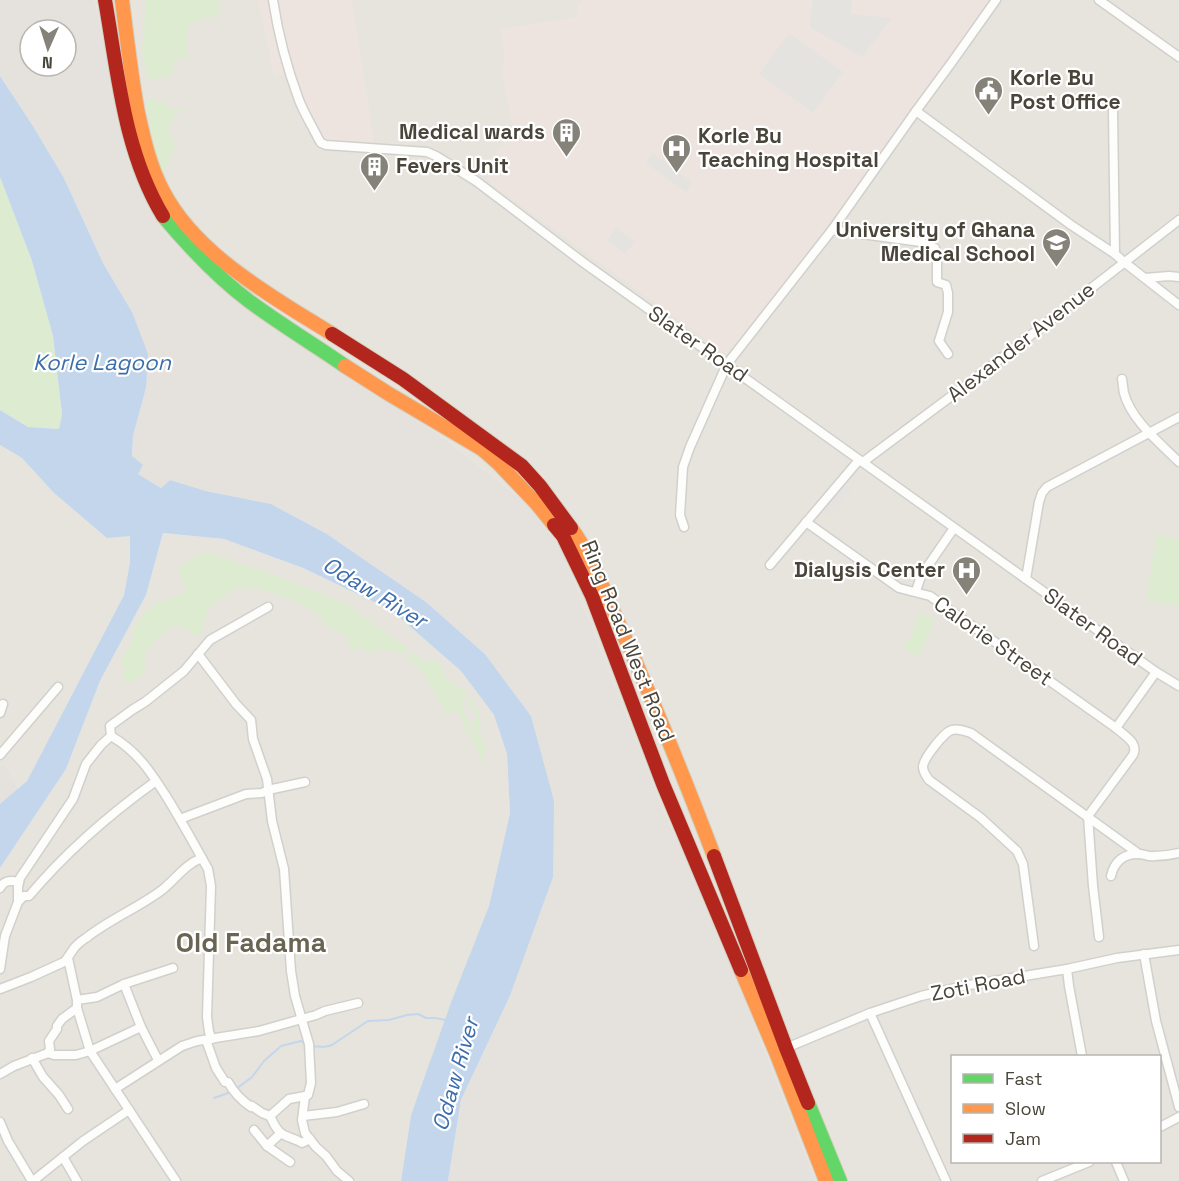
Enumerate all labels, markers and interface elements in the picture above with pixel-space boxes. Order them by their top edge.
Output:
north arrow [18,18,78,78]
text: N [41,52,53,73]
place label: Korle Bu Post Office [1010,64,1121,115]
public building icon: Korle Bu Post Office [973,74,1005,116]
building icon: Medical wards [550,116,582,158]
place label: Medical wards [399,118,545,145]
place label: Korle Bu Teaching Hospital [698,122,879,173]
hospital icon: Korle Bu Teaching Hospital [661,132,693,174]
building icon: Fevers Unit [359,150,391,192]
place label: Fevers Unit [396,152,509,179]
place label: University of Ghana Medical School [835,216,1035,267]
school or university icon: University of Ghana Medical School [1040,226,1072,268]
street label: Alexander Avenue [941,275,1100,408]
street label: Slater Road [643,299,754,388]
water label: Korle Lagoon [33,348,172,376]
street label: Ring Road West Road [576,536,681,745]
water label: Odaw River [318,550,434,635]
hospital icon: Dialysis Center [950,554,982,596]
place label: Dialysis Center [794,556,945,583]
street label: Slater Road [1038,582,1148,672]
street label: Calorie Street [929,590,1058,691]
district label: Old Fadama [176,925,327,960]
street label: Zoti Road [928,962,1028,1007]
water label: Odaw River [425,1012,485,1134]
legend [951,1055,1161,1163]
text: Fast [1005,1067,1042,1090]
text: Slow [1005,1097,1046,1120]
text: Jam [1005,1127,1041,1150]

